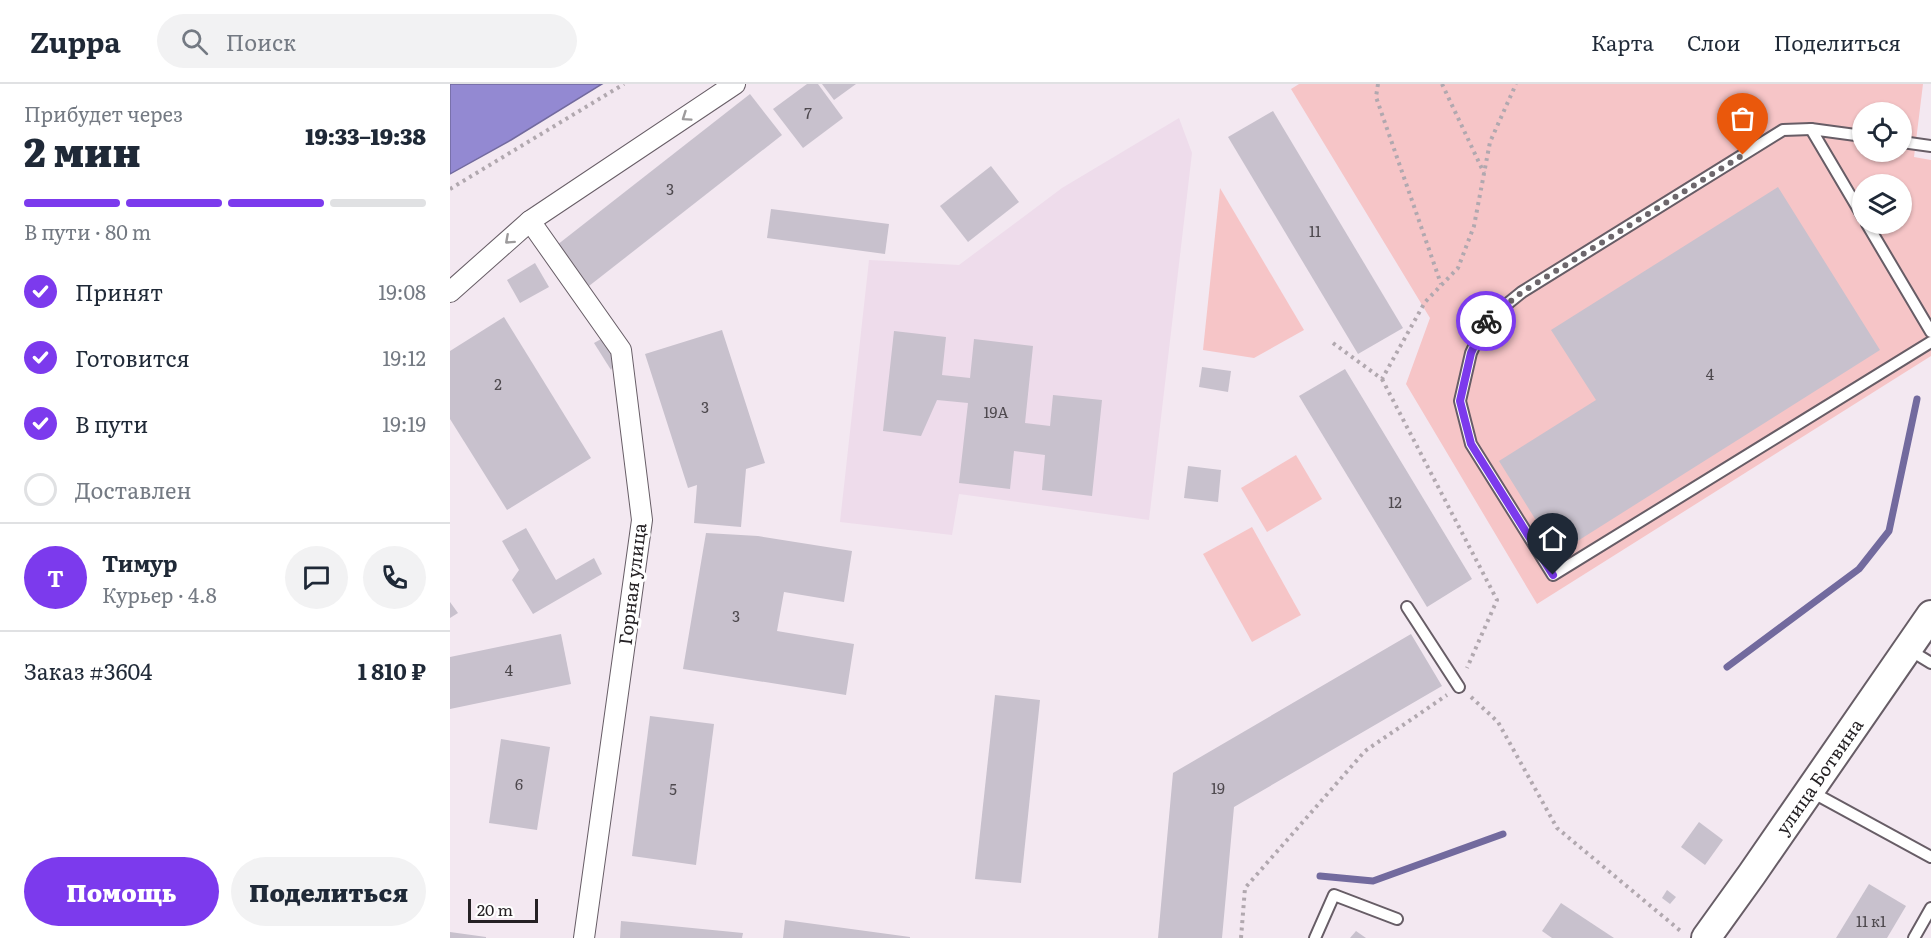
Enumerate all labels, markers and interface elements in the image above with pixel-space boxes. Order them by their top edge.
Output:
search box [157,14,577,68]
text: Zuppa [30,20,121,62]
icon: search [178,25,211,58]
text: Поиск [226,25,296,58]
text: Карта [1591,26,1654,57]
text: Слои [1687,26,1741,57]
text: Поделиться [1774,26,1901,57]
pin [1717,93,1768,155]
text: Прибудет через [24,98,183,128]
house number: 7 [804,101,812,124]
icon: bag [1726,102,1759,135]
map controls [1852,102,1912,234]
button: locate [1852,102,1912,162]
one-way arrow [682,109,693,120]
text: 19:33–19:38 [305,119,426,152]
text: 2 мин [24,121,141,179]
button: layers [1852,174,1912,234]
house number: 3 [666,177,674,200]
text: В пути · 80 m [24,216,151,246]
house number: 11 [1309,219,1321,242]
one-way arrow [505,233,516,244]
icon: check [24,275,57,308]
text: Принят [75,275,163,308]
text: 19:08 [378,276,426,306]
courier [1456,291,1516,351]
icon: bike [1470,305,1503,338]
icon: check [24,341,57,374]
text: Готовится [75,341,190,374]
text: 19:12 [382,342,426,372]
house number: 4 [1706,362,1714,385]
house number: 2 [494,372,502,395]
house number: 3 [701,395,709,418]
house number: 19А [984,400,1008,423]
icon: check [24,407,57,440]
text: В пути [75,407,148,440]
text: 19:19 [382,408,426,438]
text: Доставлен [75,473,192,506]
house number: 12 [1388,490,1402,513]
pin [1527,513,1578,575]
street label: Горная улица [611,521,652,646]
icon: home [1536,522,1569,555]
text: Тимур [102,546,178,579]
button: chat [285,546,348,609]
button: phone [363,546,426,609]
text: Т [47,561,64,594]
text: Курьер · 4.8 [102,579,217,609]
house number: 3 [732,604,740,627]
text: Заказ #3604 [24,654,152,687]
text: 1 810 ₽ [358,654,426,687]
house number: 4 [505,658,513,681]
street label: улица Ботвина [1769,712,1869,840]
house number: 6 [515,772,523,795]
house number: 19 [1211,776,1225,799]
house number: 5 [669,777,677,800]
button: Помощь [24,857,219,926]
button: Поделиться [231,857,426,926]
scale bar [468,896,538,924]
text: 20 m [477,897,513,921]
house number: 11 к1 [1856,909,1886,932]

